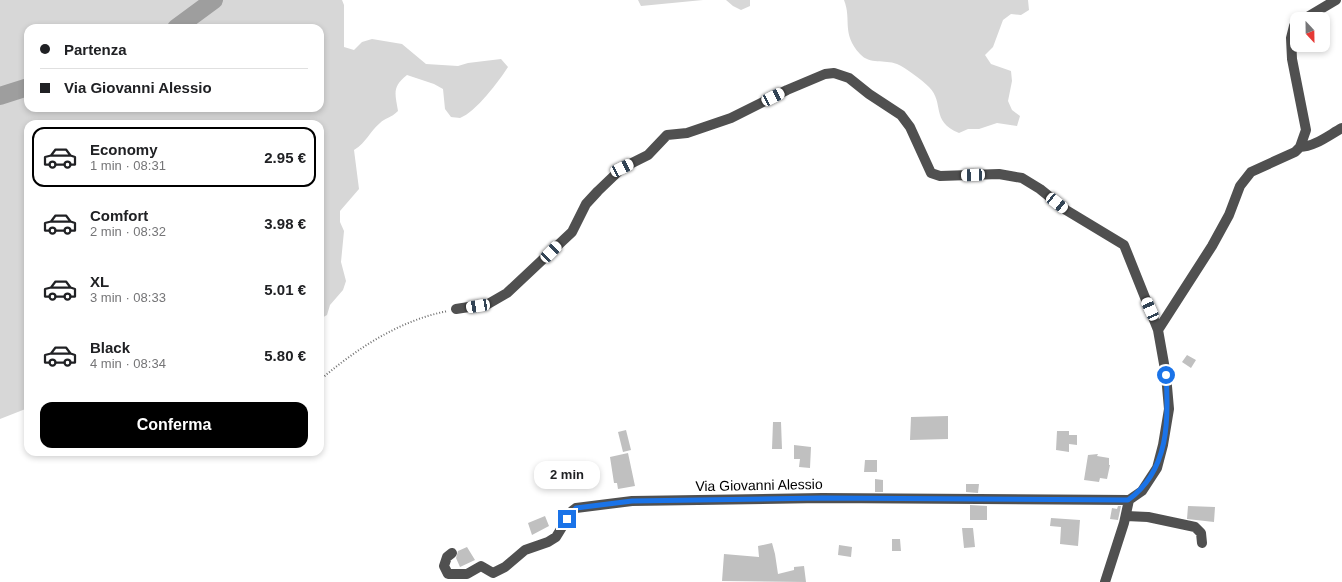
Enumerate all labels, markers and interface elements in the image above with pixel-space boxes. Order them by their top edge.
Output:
north arrow [1290,12,1330,52]
map controls [1290,12,1330,52]
text: Partenza [64,41,127,58]
text: Via Giovanni Alessio [64,79,212,96]
car [760,86,786,108]
icon: car [42,139,78,175]
text: Economy [90,141,158,158]
text: 2.95 € [264,149,306,166]
car [609,157,635,179]
text: 1 min · 08:31 [90,158,166,173]
car [961,169,985,181]
car [1044,191,1070,215]
icon: car [42,205,78,241]
text: Comfort [90,207,148,224]
text: 3.98 € [264,215,306,232]
text: 2 min · 08:32 [90,224,166,239]
car [538,239,564,265]
icon: car [42,271,78,307]
text: XL [90,273,109,290]
text: 5.01 € [264,281,306,298]
text: 3 min · 08:33 [90,290,166,305]
car [1140,296,1160,322]
car [465,298,491,314]
icon: car [42,337,78,373]
text: Black [90,339,130,356]
text: 5.80 € [264,347,306,364]
text: 4 min · 08:34 [90,356,166,371]
route start [1157,366,1175,384]
button: Conferma [40,402,308,448]
callout: 2 min [534,461,600,489]
text: 2 min [550,467,584,482]
street label: Via Giovanni Alessio [695,476,823,494]
route end [558,510,576,528]

